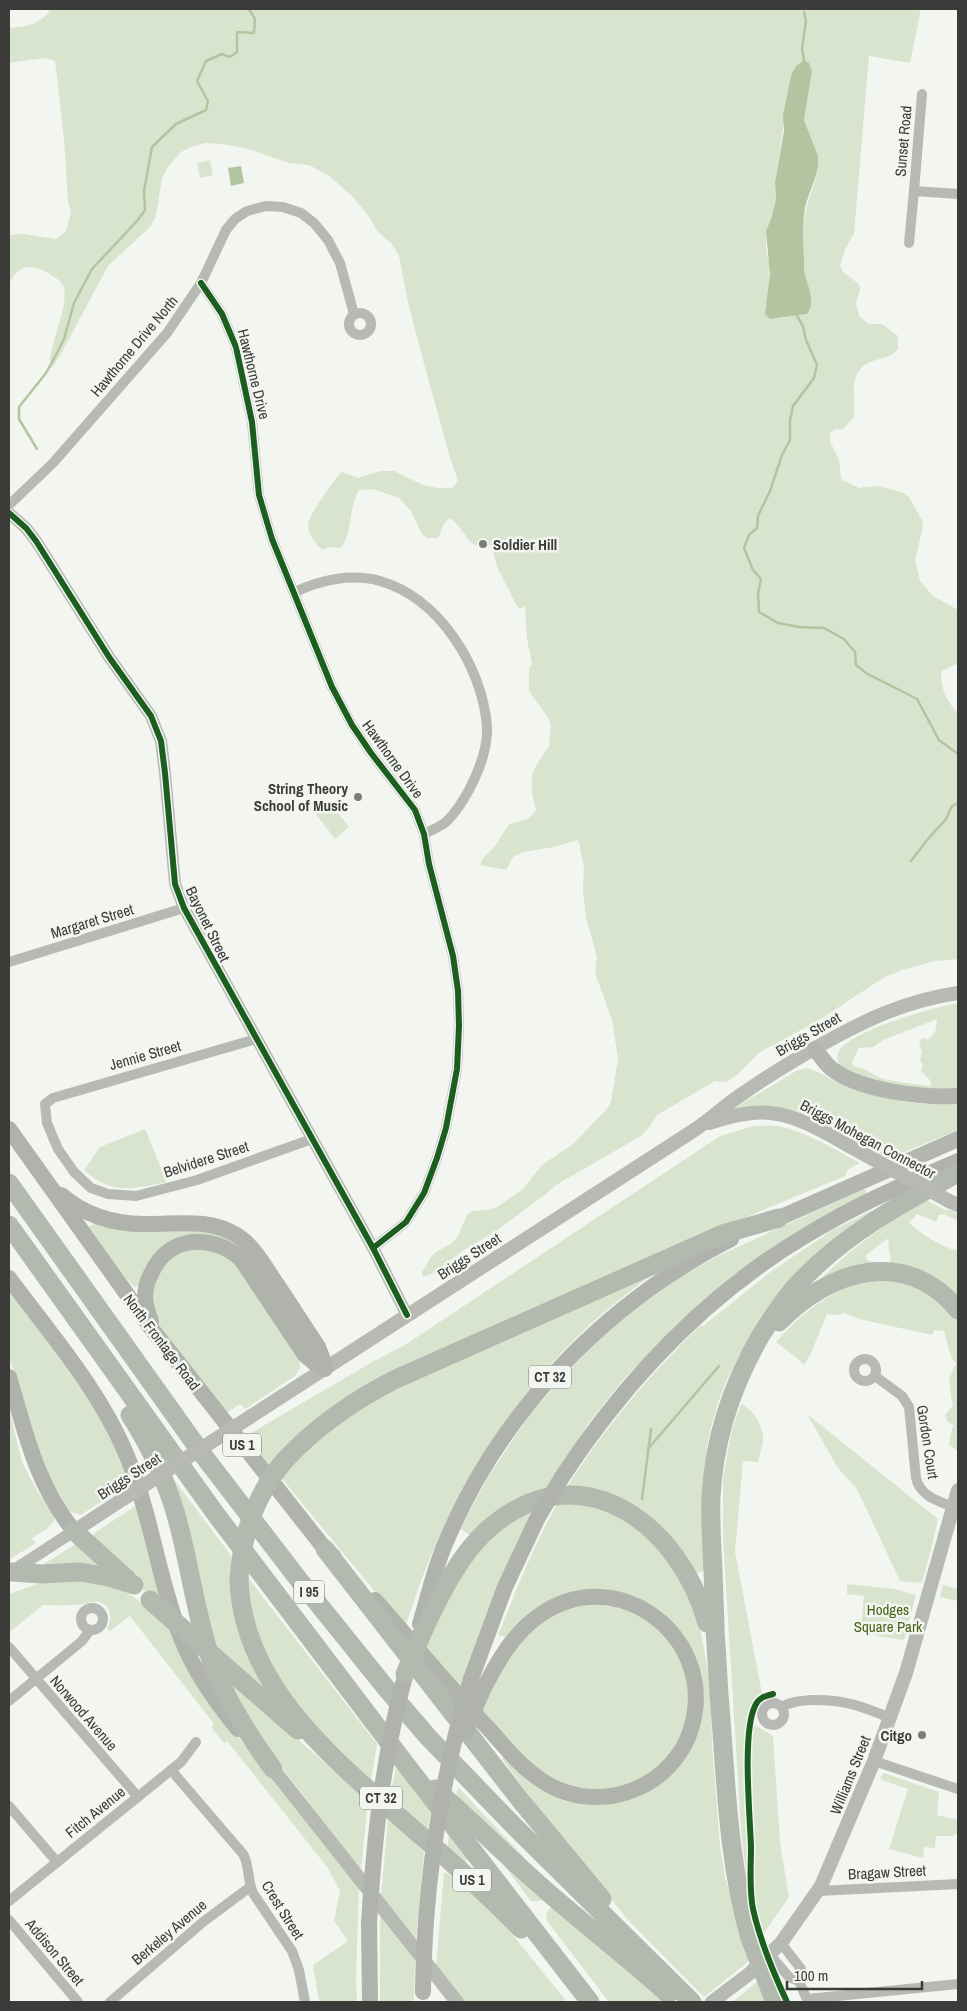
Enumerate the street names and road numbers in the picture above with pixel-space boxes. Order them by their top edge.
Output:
street label: Sunset Road [889,105,917,177]
street label: Hawthorne Drive North [86,291,182,401]
street label: Hawthorne Drive [233,327,275,421]
street label: Hawthorne Drive [357,715,429,803]
street label: Bayonet Street [181,883,236,966]
street label: Margaret Street [48,898,136,944]
street label: Briggs Street [772,1007,845,1061]
street label: Jennie Street [107,1035,184,1075]
street label: Briggs Mohegan Connector [797,1094,939,1184]
street label: Belvidere Street [161,1135,252,1183]
street label: Briggs Street [433,1227,505,1284]
street label: North Frontage Road [119,1290,205,1394]
road number: CT 32 [529,1365,571,1388]
street label: Gordon Court [912,1404,944,1481]
road number: US 1 [223,1434,261,1456]
street label: Briggs Street [93,1447,165,1504]
road number: I 95 [294,1580,324,1604]
street label: Norwood Avenue [45,1671,123,1755]
street label: Williams Street [825,1732,876,1818]
street label: Fitch Avenue [61,1781,130,1843]
road number: CT 32 [360,1786,402,1810]
street label: Bragaw Street [848,1859,927,1885]
road number: US 1 [453,1868,491,1892]
street label: Crest Street [257,1877,310,1944]
street label: Berkeley Avenue [127,1894,211,1970]
street label: Addison Street [20,1913,90,1990]

